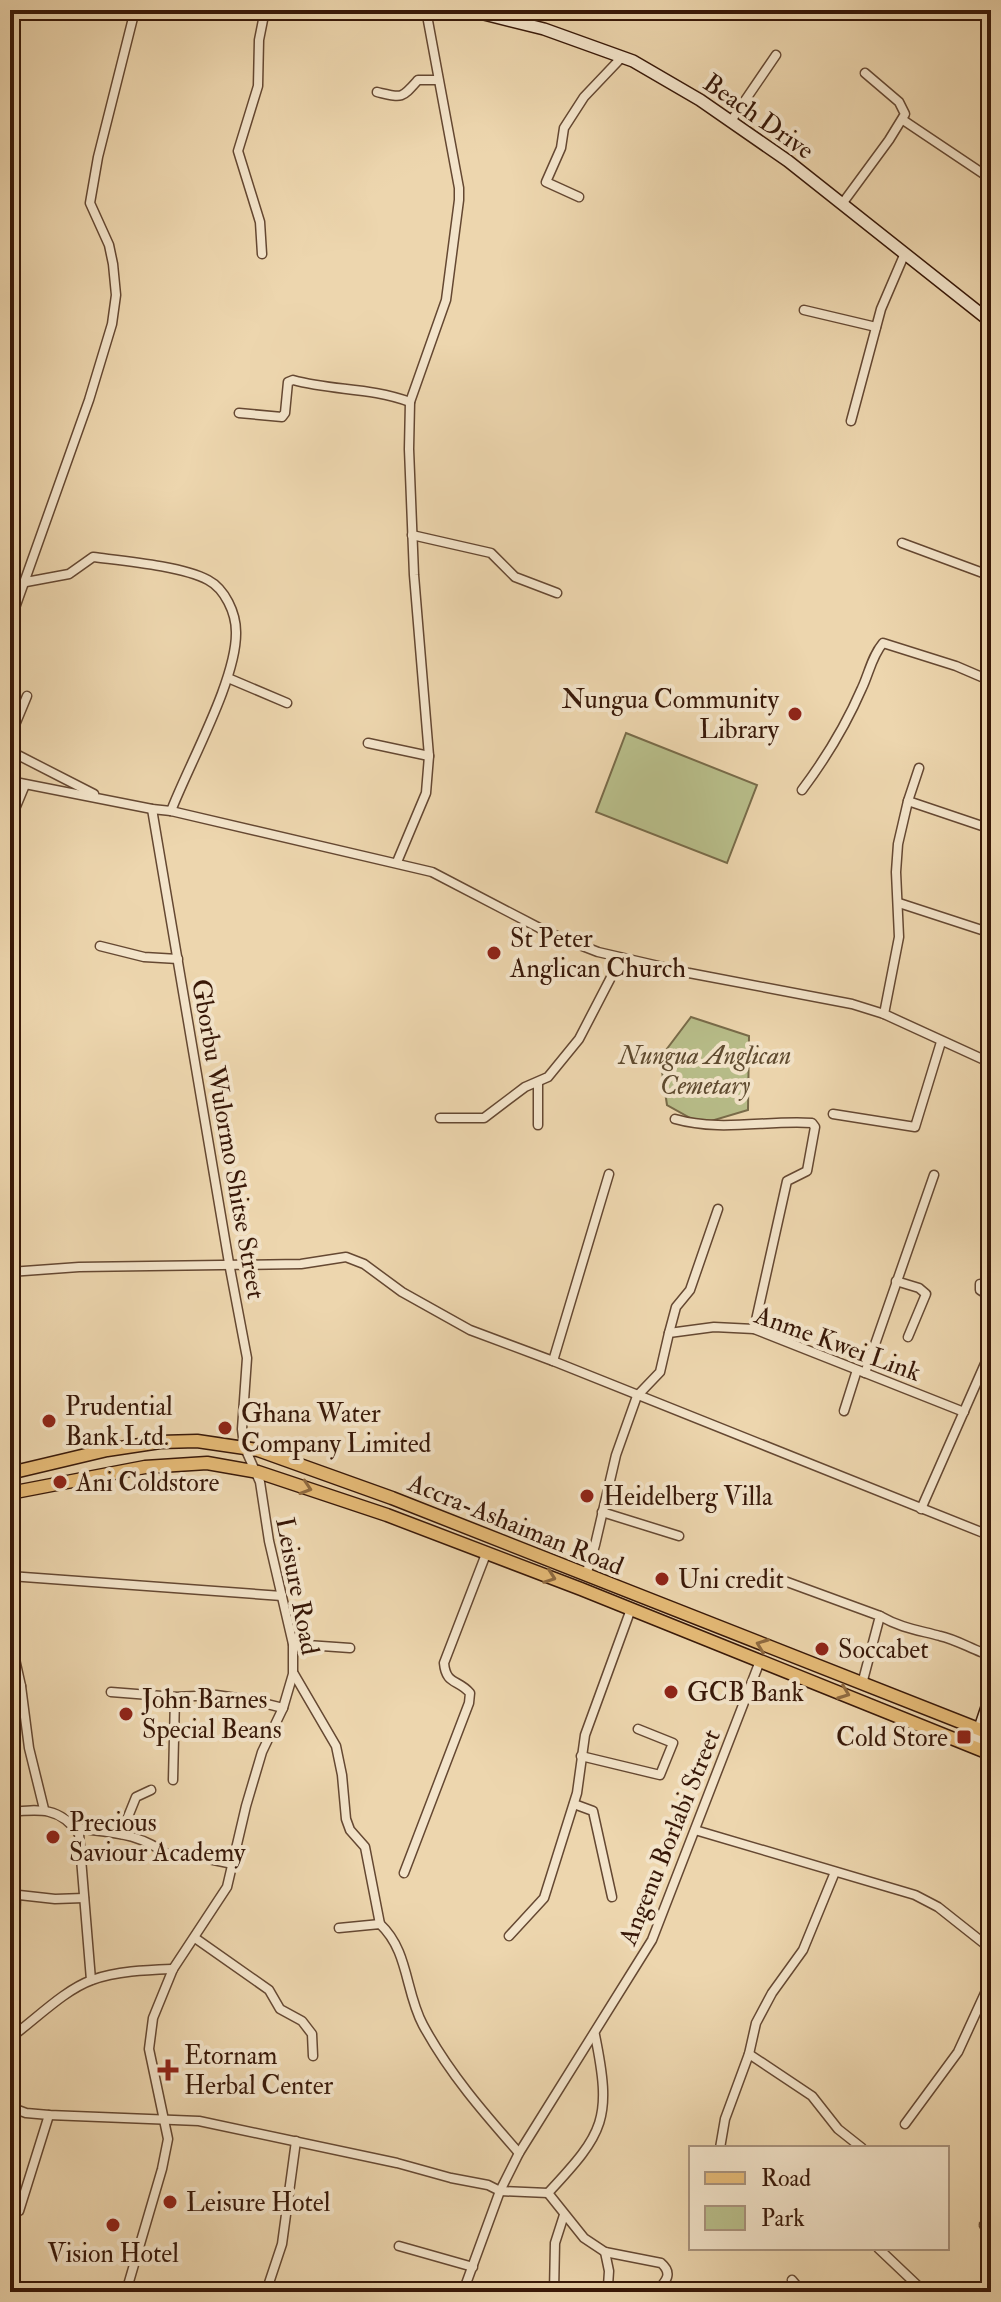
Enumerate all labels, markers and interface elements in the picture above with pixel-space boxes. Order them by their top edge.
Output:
street label: Beach Drive [697,67,820,167]
place label: Nungua Community Library [562,684,780,746]
marker: Nungua Community Library [786,705,804,723]
place label: St Peter Anglican Church [509,923,686,985]
marker: St Peter Anglican Church [485,944,503,962]
street label: Gborbu Wulormo Shitse Street [184,977,272,1302]
park label: Nungua Anglican Cemetary [617,1040,791,1102]
street label: Anme Kwei Link [749,1299,926,1389]
place label: Prudential Bank Ltd. [65,1391,173,1453]
place label: Ghana Water Company Limited [241,1398,431,1461]
marker: Prudential Bank Ltd. [40,1412,58,1430]
marker: Ghana Water Company Limited [216,1419,234,1437]
place label: Ani Coldstore [75,1467,219,1499]
street label: Accra-Ashaiman Road [402,1467,628,1583]
marker: Ani Coldstore [51,1473,69,1491]
one-way arrow [298,1479,312,1495]
place label: Heidelberg Villa [603,1481,773,1513]
marker: Heidelberg Villa [578,1487,596,1505]
street label: Leisure Road [268,1515,326,1658]
place label: Uni credit [678,1564,784,1596]
one-way arrow [542,1568,556,1584]
marker: Uni credit [653,1570,671,1588]
place label: Soccabet [838,1634,929,1666]
one-way arrow [756,1638,770,1654]
marker: Soccabet [813,1640,831,1658]
place label: GCB Bank [687,1677,805,1709]
marker: GCB Bank [662,1683,680,1701]
one-way arrow [836,1683,850,1700]
place label: John Barnes Special Beans [141,1684,282,1747]
marker: John Barnes Special Beans [117,1705,135,1723]
place label: Cold Store [836,1722,948,1754]
street label: Angenu Borlabi Street [612,1725,728,1951]
marker: Cold Store [955,1728,973,1746]
place label: Precious Saviour Academy [69,1807,246,1869]
marker: Precious Saviour Academy [44,1828,62,1846]
place label: Etornam Herbal Center [184,2040,334,2102]
marker: Etornam Herbal Center [159,2061,177,2079]
legend [689,2146,949,2250]
text: Road [761,2163,811,2194]
place label: Leisure Hotel [186,2187,331,2219]
marker: Leisure Hotel [161,2193,179,2211]
text: Park [761,2203,805,2234]
marker: Vision Hotel [104,2216,122,2234]
place label: Vision Hotel [47,2238,179,2270]

